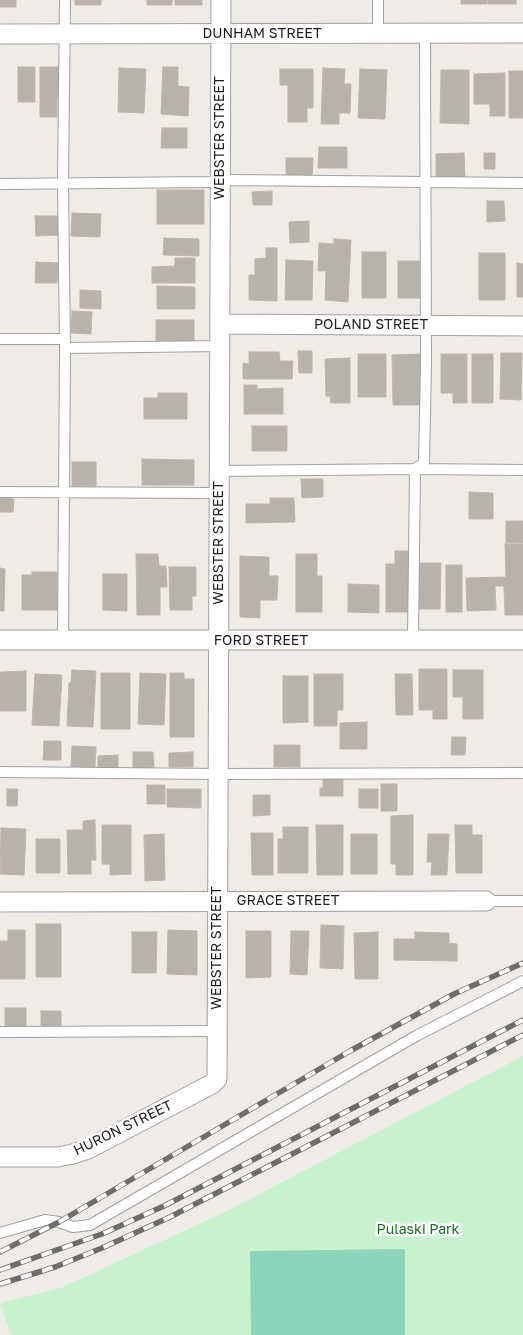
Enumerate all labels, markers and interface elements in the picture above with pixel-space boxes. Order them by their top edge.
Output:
street label: DUNHAM STREET [202,26,322,42]
street label: WEBSTER STREET [212,76,228,200]
street label: POLAND STREET [314,317,428,333]
street label: WEBSTER STREET [211,481,227,605]
street label: FORD STREET [214,633,308,649]
street label: WEBSTER STREET [209,886,225,1010]
street label: GRACE STREET [237,893,339,909]
street label: HURON STREET [71,1097,175,1159]
park label: Pulaski Park [377,1222,459,1238]

